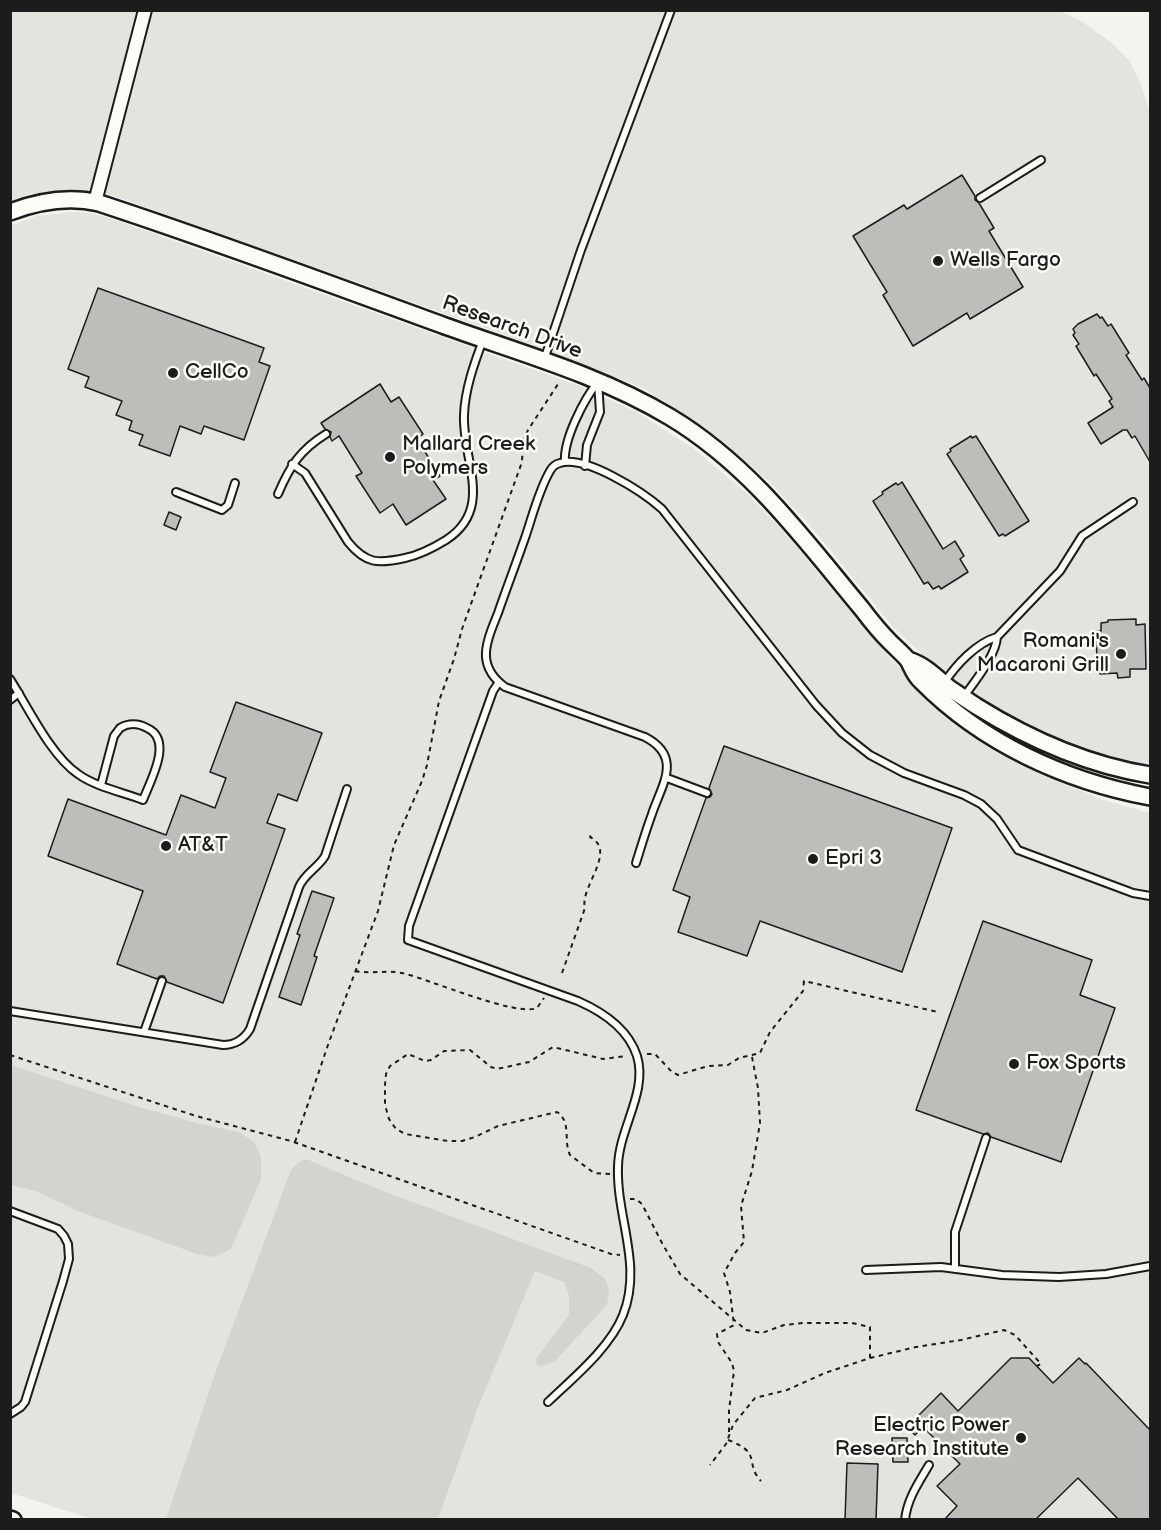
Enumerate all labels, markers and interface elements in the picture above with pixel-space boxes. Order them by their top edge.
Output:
place label: Wells Fargo [950,248,1061,274]
marker: Wells Fargo [931,254,945,268]
street label: Research Drive [439,291,585,365]
place label: CellCo [185,360,249,386]
marker: CellCo [166,366,180,380]
place label: Mallard Creek Polymers [402,432,535,482]
marker: Mallard Creek Polymers [383,450,397,464]
place label: Romani's Macaroni Grill [977,629,1109,679]
marker: Romani's Macaroni Grill [1114,647,1128,661]
place label: AT&T [178,833,228,859]
marker: AT&T [159,839,173,853]
place label: Epri 3 [825,846,882,872]
marker: Epri 3 [806,852,820,866]
place label: Fox Sports [1026,1051,1126,1077]
marker: Fox Sports [1007,1057,1021,1071]
place label: Electric Power Research Institute [835,1413,1009,1463]
marker: Electric Power Research Institute [1014,1431,1028,1445]

